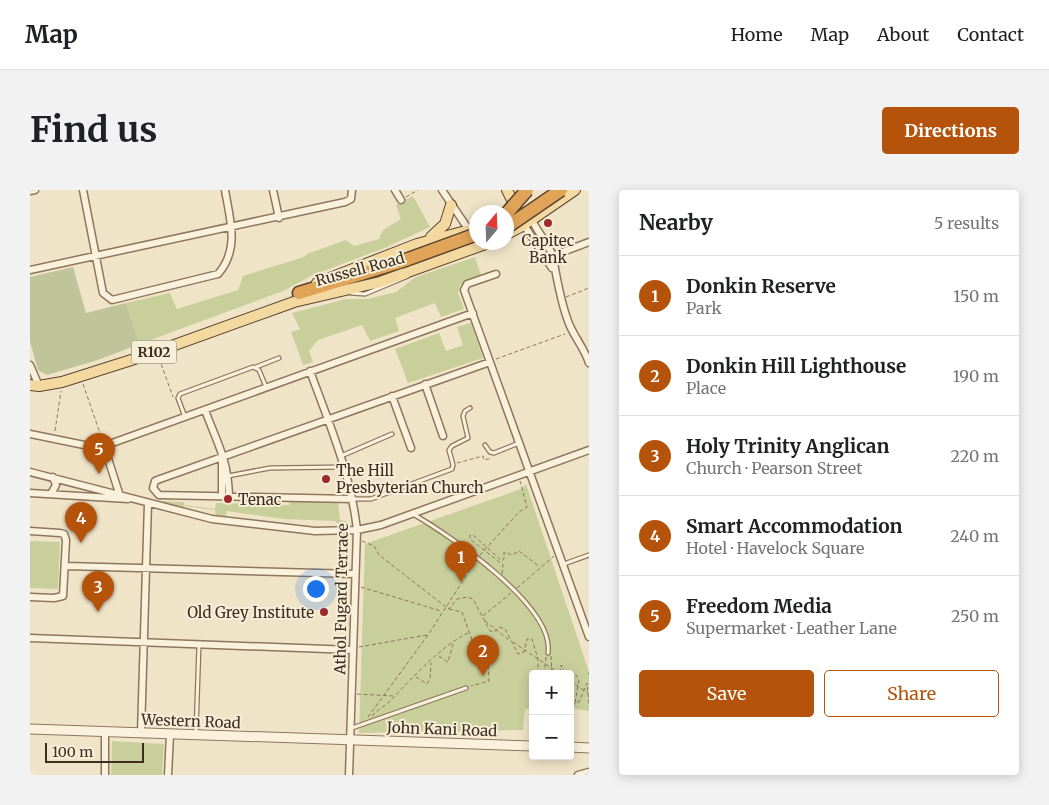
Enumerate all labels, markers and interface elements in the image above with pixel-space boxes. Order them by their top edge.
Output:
text: Map [25,19,78,50]
text: Home [731,23,783,46]
text: Map [811,23,849,46]
text: About [877,23,929,46]
text: Contact [957,23,1024,46]
button: Directions [882,107,1019,154]
text: Find us [30,108,157,152]
north arrow [469,205,514,250]
text: Nearby [639,209,713,236]
text: 5 results [934,213,999,233]
marker: Capitec Bank [542,217,554,229]
place label: Capitec Bank [522,231,575,267]
street label: Russell Road [313,248,407,290]
text: Donkin Reserve [686,274,836,298]
text: 1 [651,286,659,306]
text: 150 m [953,286,999,306]
text: Park [686,298,722,318]
road number: R102 [132,340,176,363]
text: Donkin Hill Lighthouse [686,354,906,378]
text: 2 [650,366,660,386]
text: 190 m [953,366,999,386]
text: Place [686,378,726,398]
pin: 5 [83,433,115,474]
text: Holy Trinity Anglican [686,434,889,458]
text: 3 [650,446,660,466]
text: 220 m [951,446,999,466]
text: Church · Pearson Street [686,458,862,478]
place label: The Hill Presbyterian Church [336,461,484,497]
marker: The Hill Presbyterian Church [320,473,332,485]
place label: Tenac [238,490,282,509]
marker: Tenac [222,493,234,505]
pin: 4 [65,502,97,543]
text: Smart Accommodation [686,514,902,538]
street label: Athol Fugard Terrace [330,523,352,676]
text: 4 [650,526,660,546]
text: 240 m [950,526,999,546]
text: Hotel · Havelock Square [686,538,864,558]
pin: 1 [445,541,477,582]
pin: 3 [82,571,114,612]
your location [303,576,329,602]
text: Freedom Media [686,594,832,618]
place label: Old Grey Institute [187,603,314,622]
marker: Old Grey Institute [318,606,330,618]
text: 5 [650,606,660,626]
text: 250 m [951,606,999,626]
text: Supermarket · Leather Lane [686,618,897,638]
pin: 2 [467,635,499,676]
map controls [529,670,574,760]
button: + [529,670,574,715]
button: Save [639,670,814,717]
button: Share [824,670,999,717]
street label: Western Road [140,710,241,732]
button: − [529,715,574,760]
street label: John Kani Road [385,718,498,740]
scale bar [45,740,144,763]
text: 100 m [52,743,93,761]

